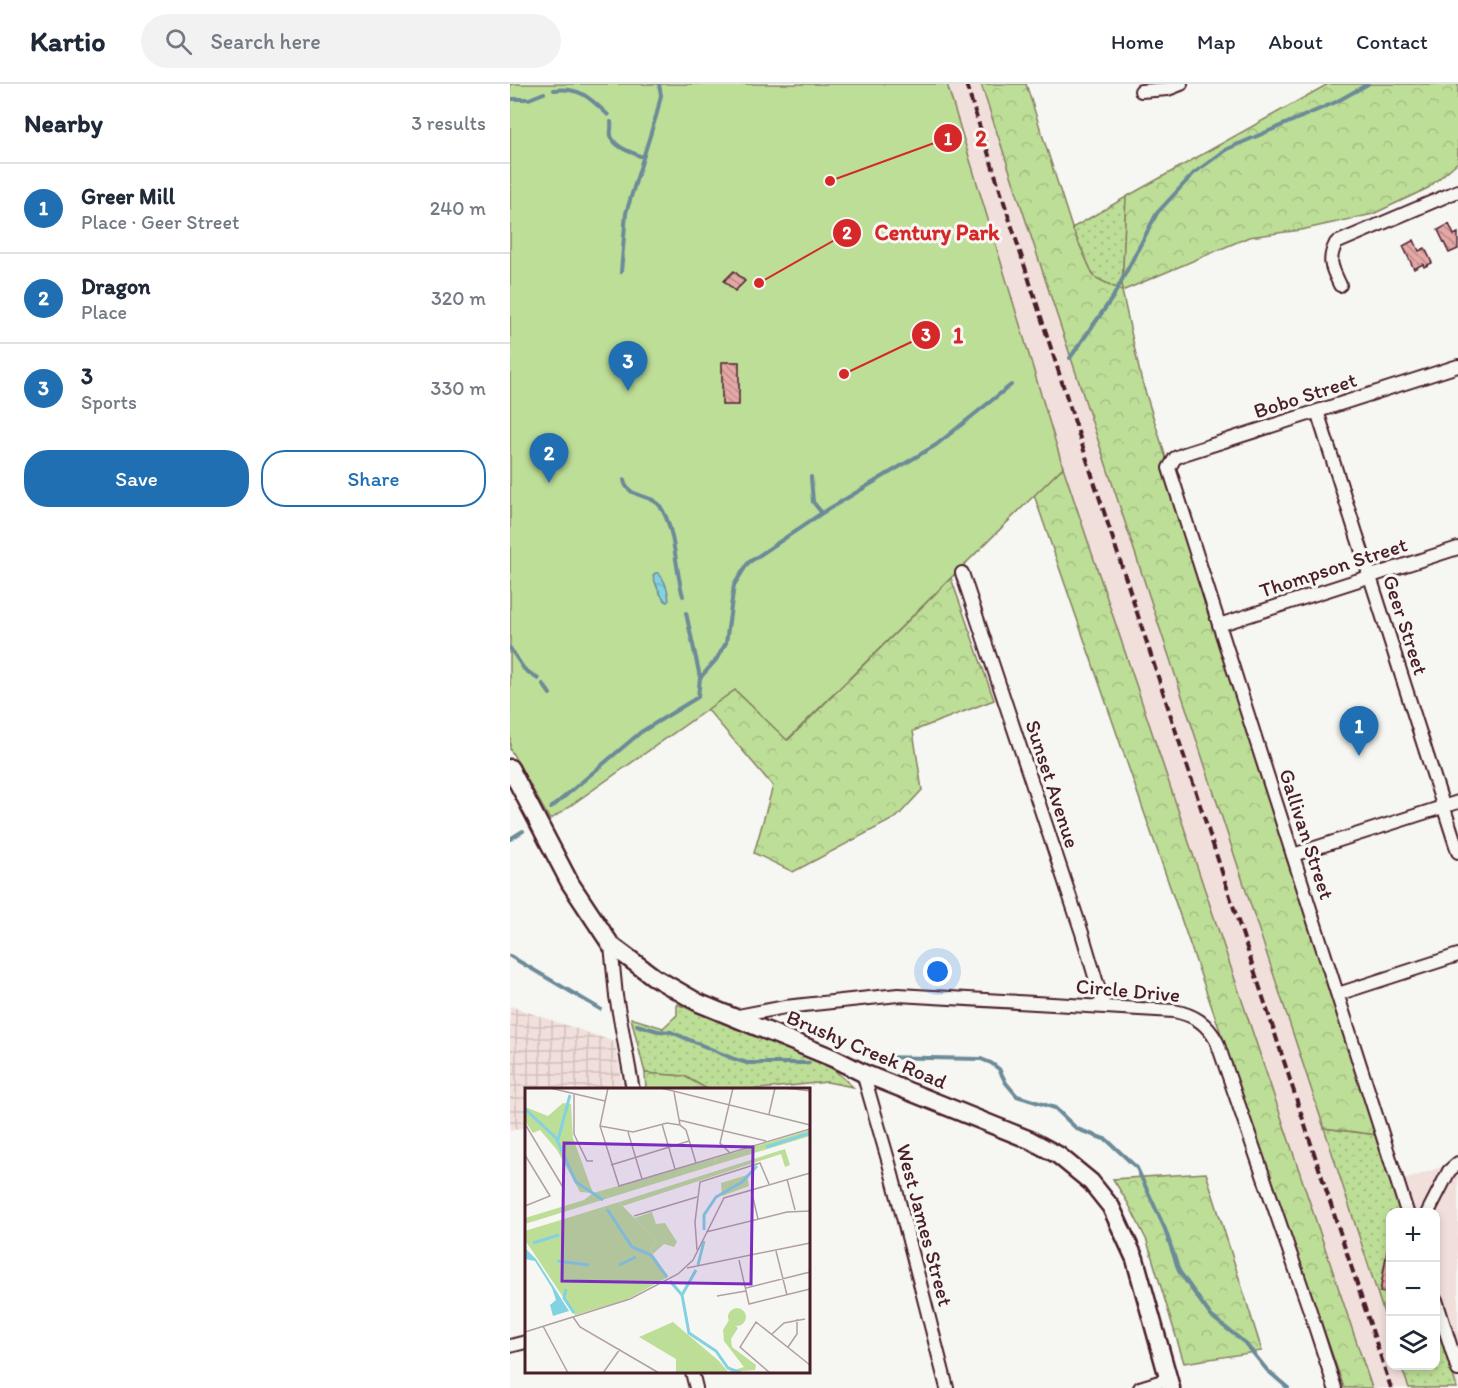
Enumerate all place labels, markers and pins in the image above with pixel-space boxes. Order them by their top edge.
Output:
callout: 2 [933,118,998,158]
callout: Century Park [832,213,1011,253]
callout: 1 [911,315,975,355]
pin: 3 [608,342,648,391]
pin: 2 [530,434,568,483]
pin: 1 [1340,706,1378,756]

